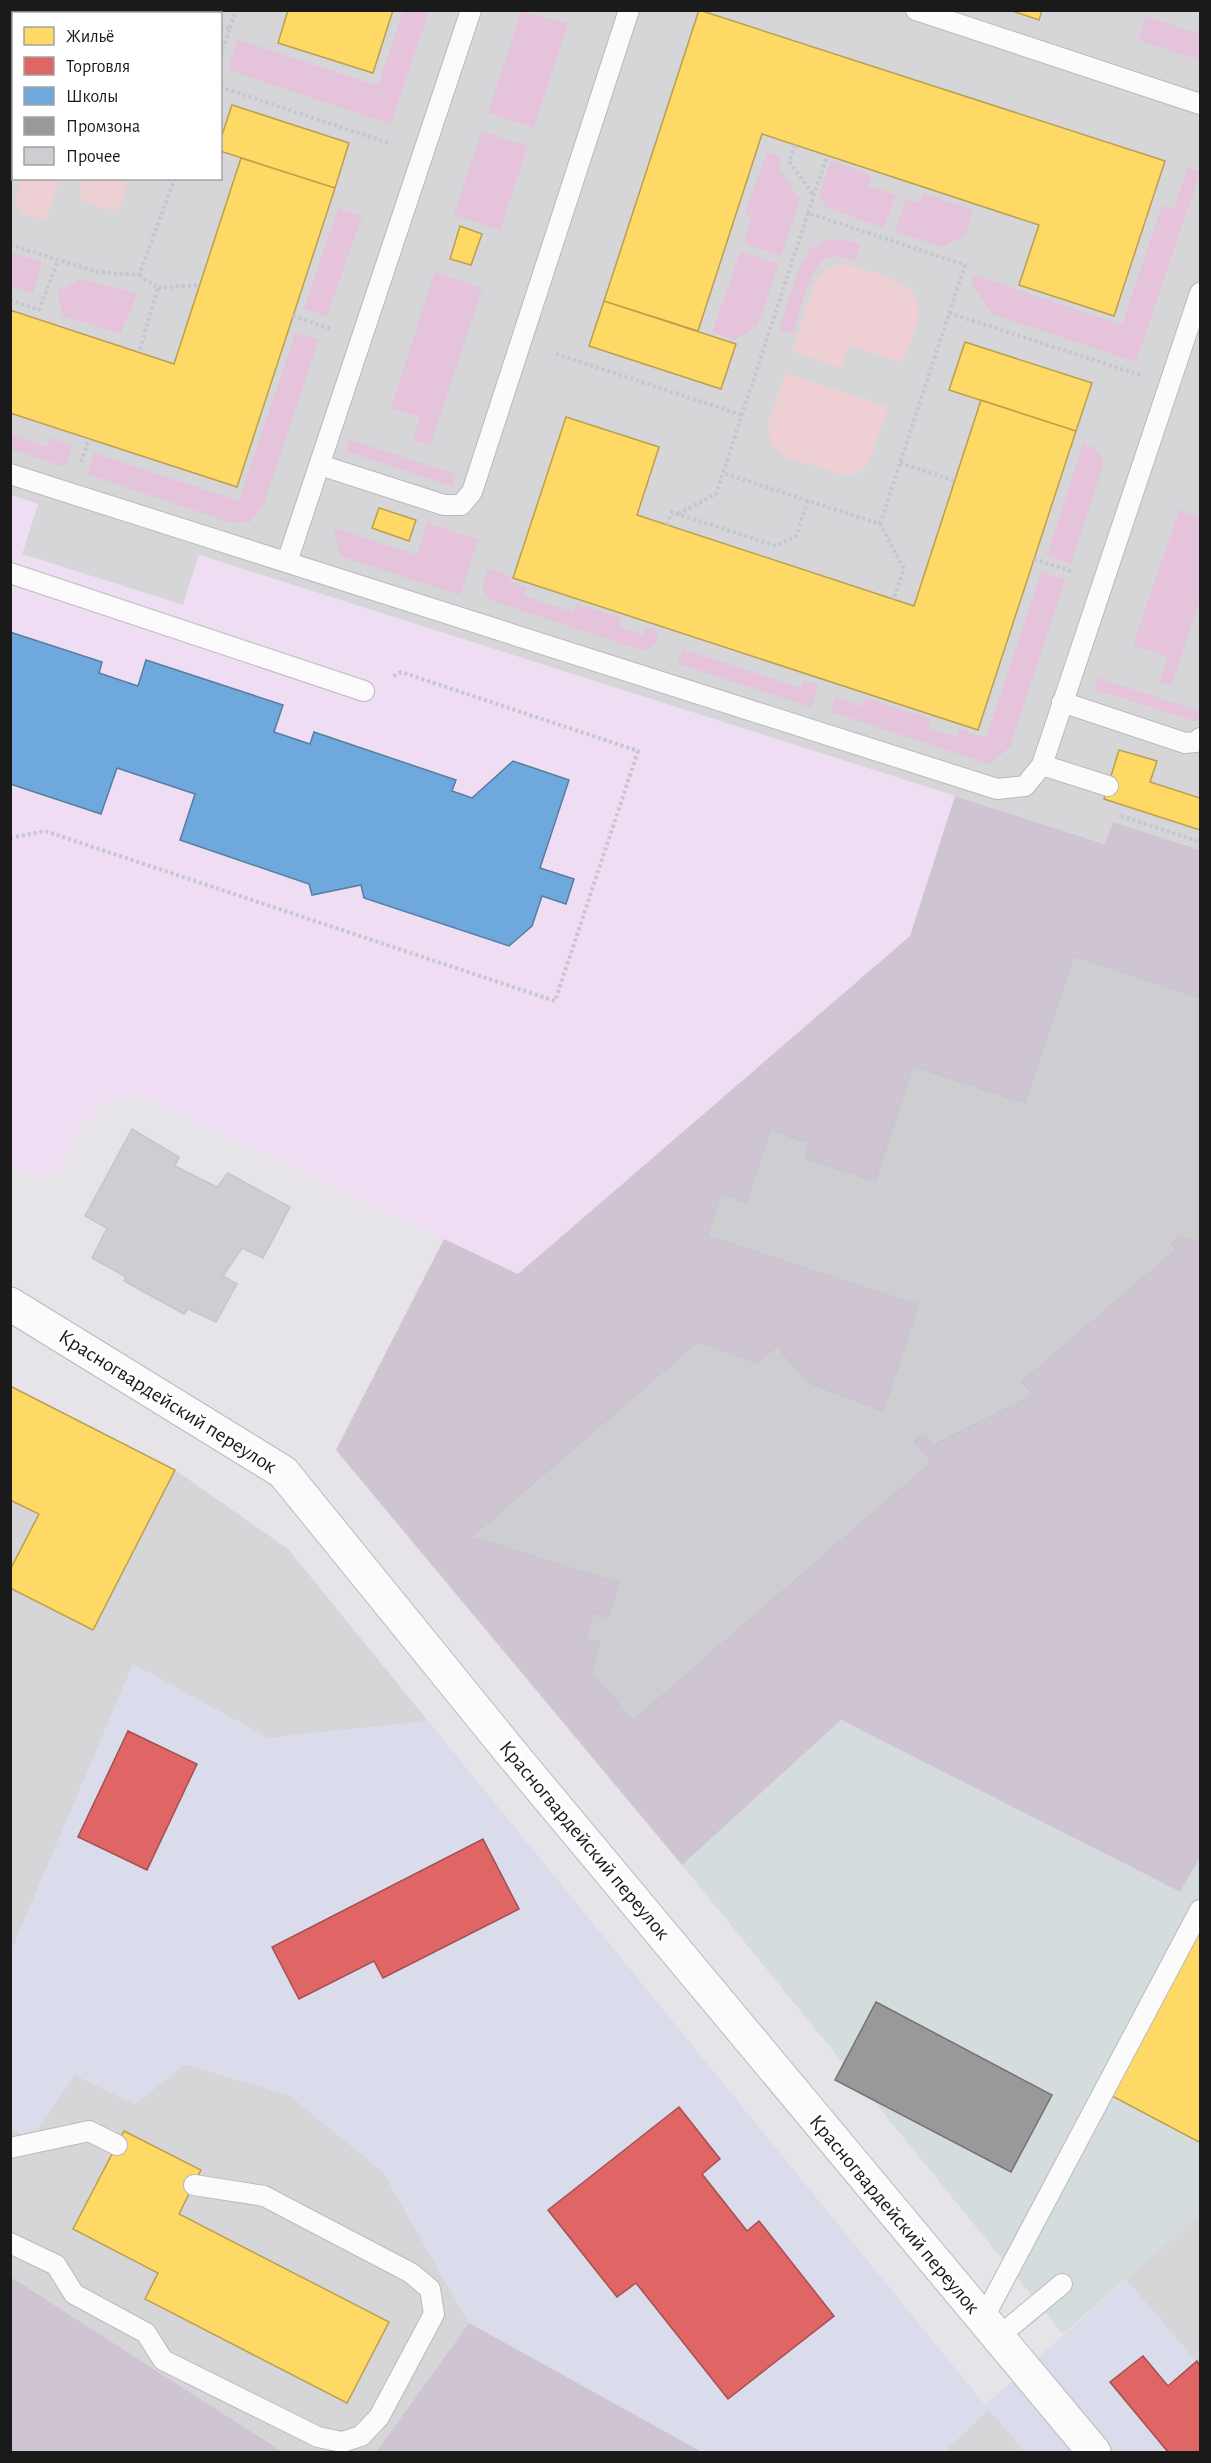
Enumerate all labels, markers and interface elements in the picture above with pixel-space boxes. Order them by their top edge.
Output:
legend [12,12,222,180]
text: Жильё [66,28,114,46]
text: Торговля [66,58,130,76]
text: Школы [66,88,118,106]
text: Промзона [66,118,140,136]
text: Прочее [66,148,121,166]
street label: Красногвардейский переулок [55,1326,281,1477]
street label: Красногвардейский переулок [495,1737,674,1944]
street label: Красногвардейский переулок [805,2111,984,2318]

